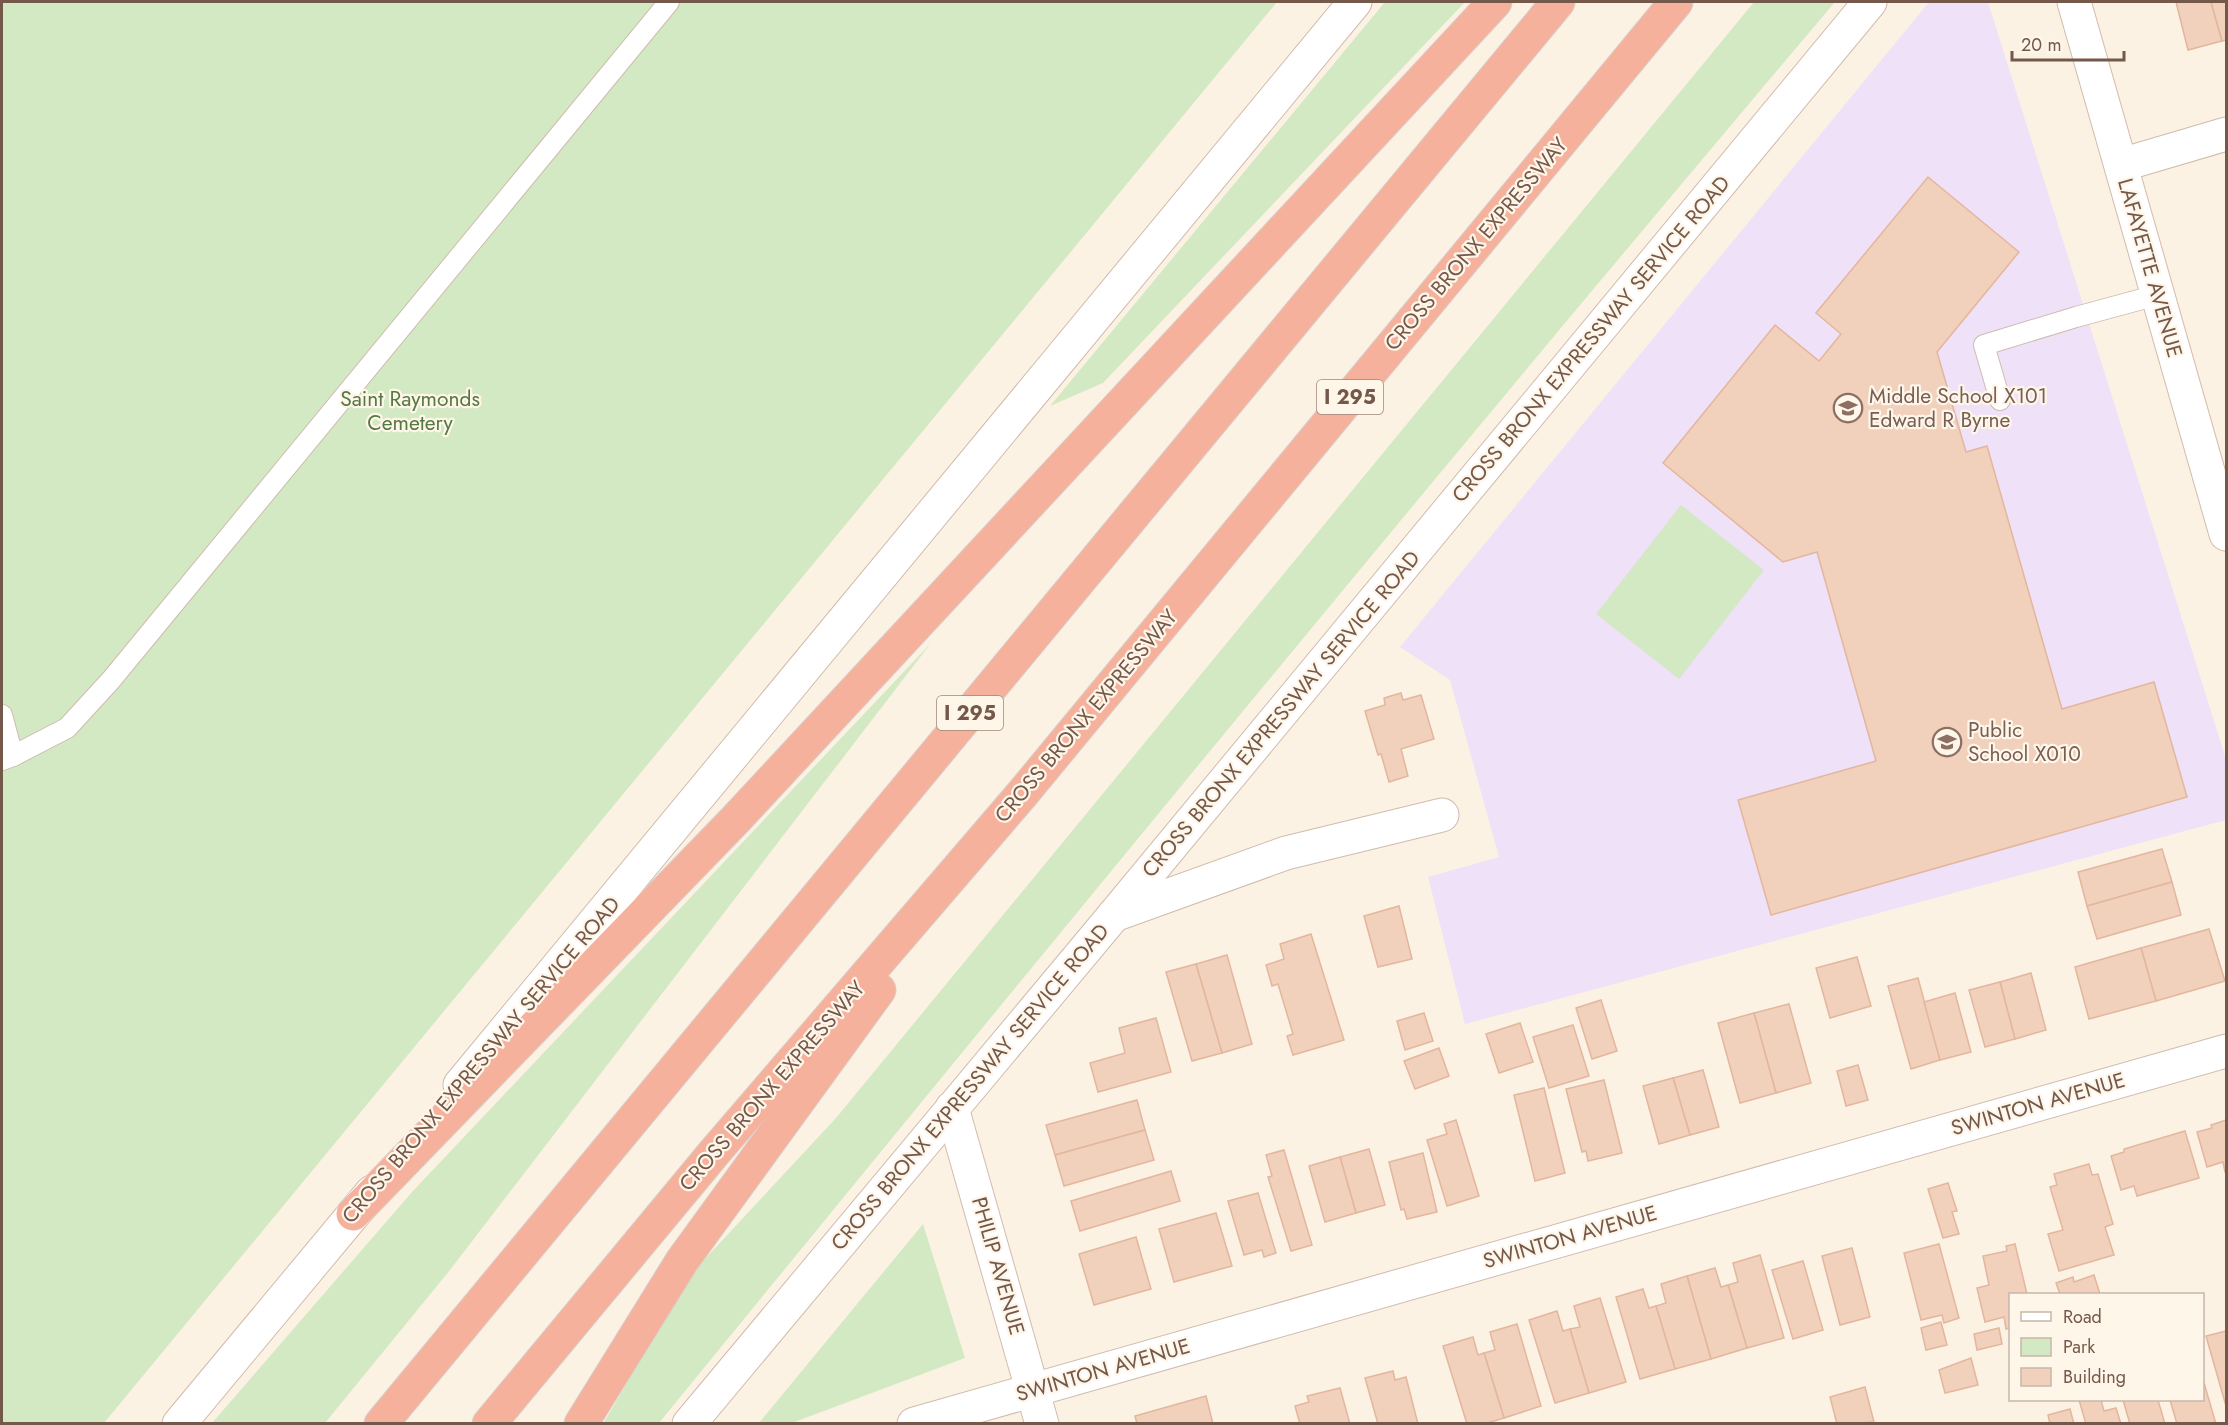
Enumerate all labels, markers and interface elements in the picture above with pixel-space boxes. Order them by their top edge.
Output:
scale bar [2012,24,2124,62]
text: 20 m [2021,32,2061,58]
street label: CROSS BRONX EXPRESSWAY [1378,131,1574,357]
street label: CROSS BRONX EXPRESSWAY SERVICE ROAD [1445,169,1737,509]
street label: LAFAYETTE AVENUE [2110,175,2190,361]
road number: I 295 [1317,380,1383,414]
place label: Middle School X101 Edward R Byrne [1869,381,2047,435]
park label: Saint Raymonds Cemetery [340,384,480,438]
school or university icon: Middle School X101 Edward R Byrne [1832,392,1864,424]
street label: CROSS BRONX EXPRESSWAY SERVICE ROAD [1135,544,1427,884]
street label: CROSS BRONX EXPRESSWAY [988,603,1184,829]
road number: I 295 [937,696,1003,730]
place label: Public School X010 [1968,715,2081,769]
school or university icon: Public School X010 [1931,726,1963,758]
street label: CROSS BRONX EXPRESSWAY SERVICE ROAD [335,890,627,1230]
street label: CROSS BRONX EXPRESSWAY SERVICE ROAD [824,917,1116,1257]
street label: CROSS BRONX EXPRESSWAY [672,974,872,1198]
street label: SWINTON AVENUE [1947,1065,2129,1143]
street label: PHILIP AVENUE [964,1194,1032,1338]
street label: SWINTON AVENUE [1479,1198,1661,1276]
legend [2009,1293,2204,1401]
text: Road [2063,1304,2102,1330]
street label: SWINTON AVENUE [1012,1331,1194,1409]
text: Park [2063,1334,2095,1360]
text: Building [2063,1364,2126,1390]

